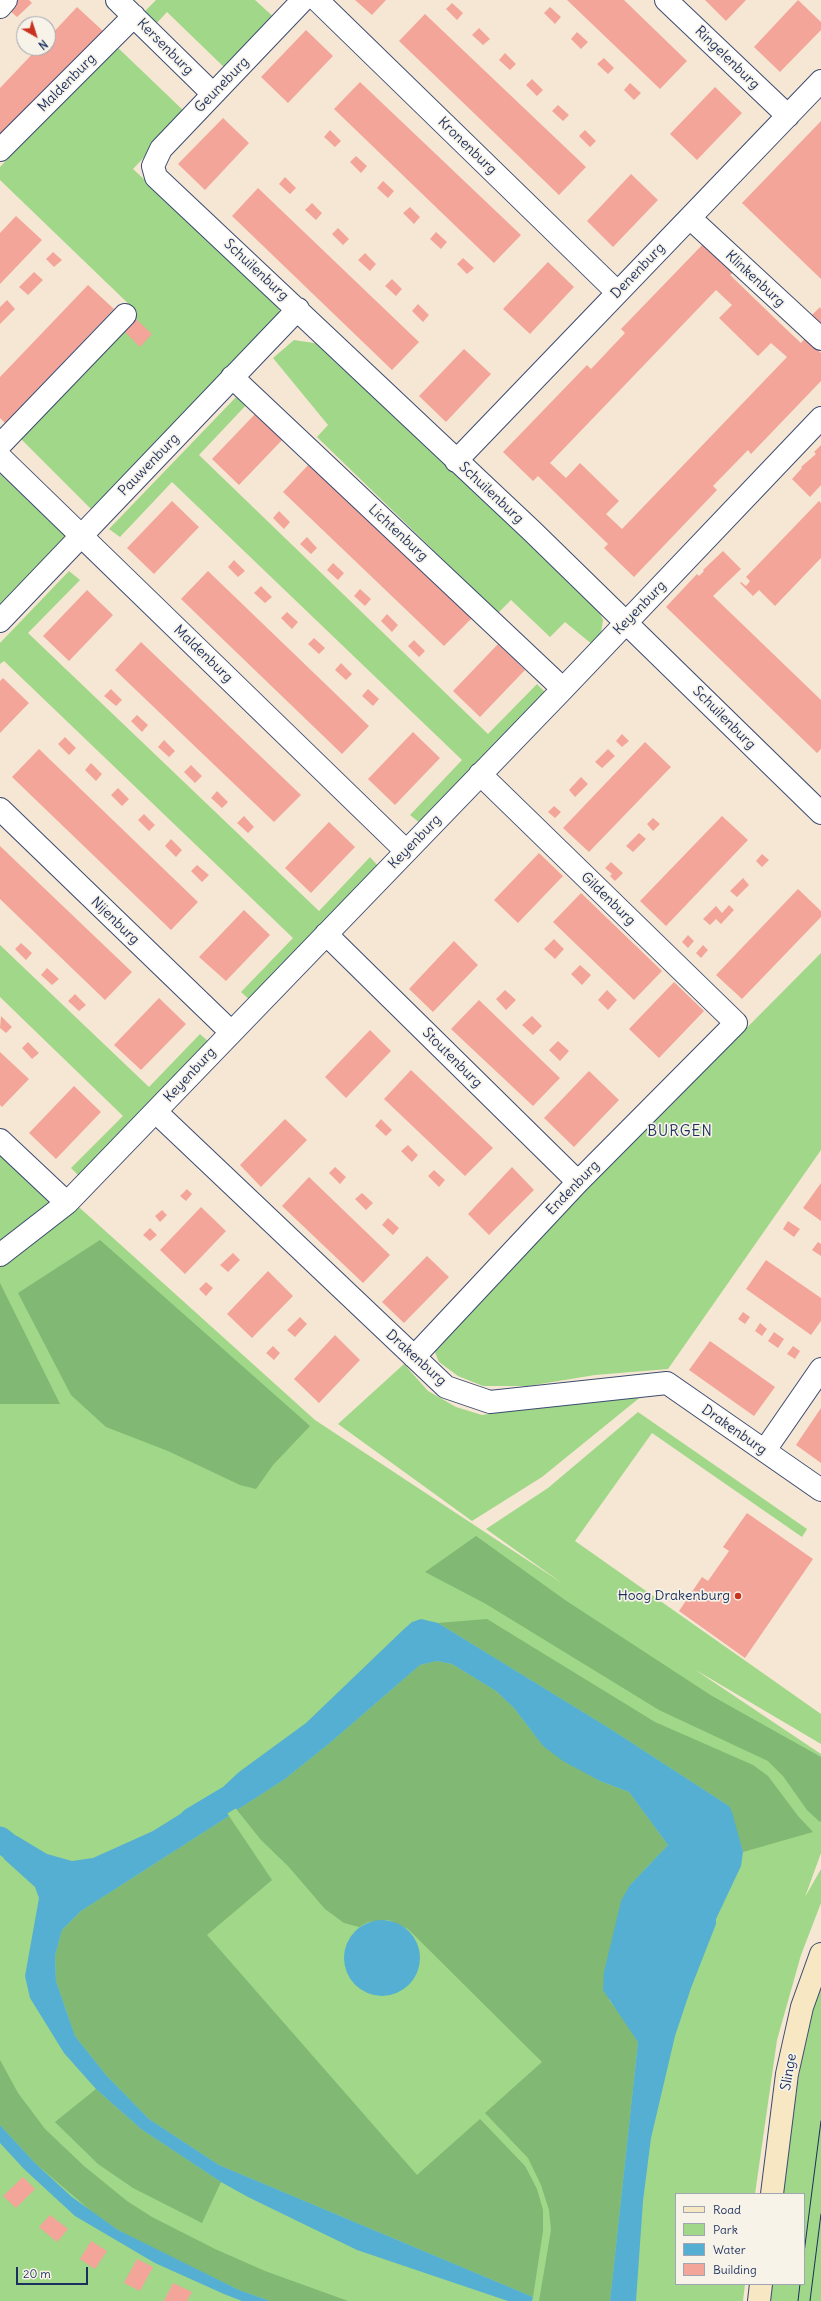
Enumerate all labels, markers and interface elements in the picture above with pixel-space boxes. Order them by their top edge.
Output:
street label: Kersenburg [133,15,197,79]
north arrow [16,16,56,56]
street label: Ringelenburg [691,23,763,93]
text: N [36,37,50,52]
street label: Maldenburg [34,50,100,116]
street label: Geuneburg [191,54,253,116]
street label: Kronenburg [434,114,500,178]
street label: Schuilenburg [220,236,292,304]
street label: Denenburg [607,240,669,302]
street label: Klinkenburg [722,247,788,311]
street label: Pauwenburg [115,430,183,500]
street label: Schuilenburg [455,459,527,527]
street label: Lichtenburg [365,501,431,565]
street label: Keyenburg [610,577,670,639]
street label: Maldenburg [170,622,236,686]
street label: Schuilenburg [689,683,759,753]
street label: Keyenburg [385,811,445,873]
street label: Gildenburg [577,869,639,929]
street label: Nijenburg [87,894,143,948]
street label: Stoutenburg [419,1025,485,1091]
street label: Keyenburg [160,1044,220,1106]
district label: BURGEN [647,1123,713,1141]
street label: Endenburg [543,1157,603,1219]
street label: Drakenburg [382,1327,450,1389]
street label: Drakenburg [698,1401,770,1459]
place label: Hoog Drakenburg [618,1588,730,1604]
marker: Hoog Drakenburg [733,1591,743,1601]
street label: Slinge [777,2052,801,2092]
legend [675,2193,805,2285]
text: Road [713,2202,741,2217]
text: Park [713,2222,738,2237]
text: Water [713,2242,746,2257]
scale bar [18,2259,90,2285]
text: Building [713,2262,757,2277]
text: 20 m [23,2266,51,2281]

